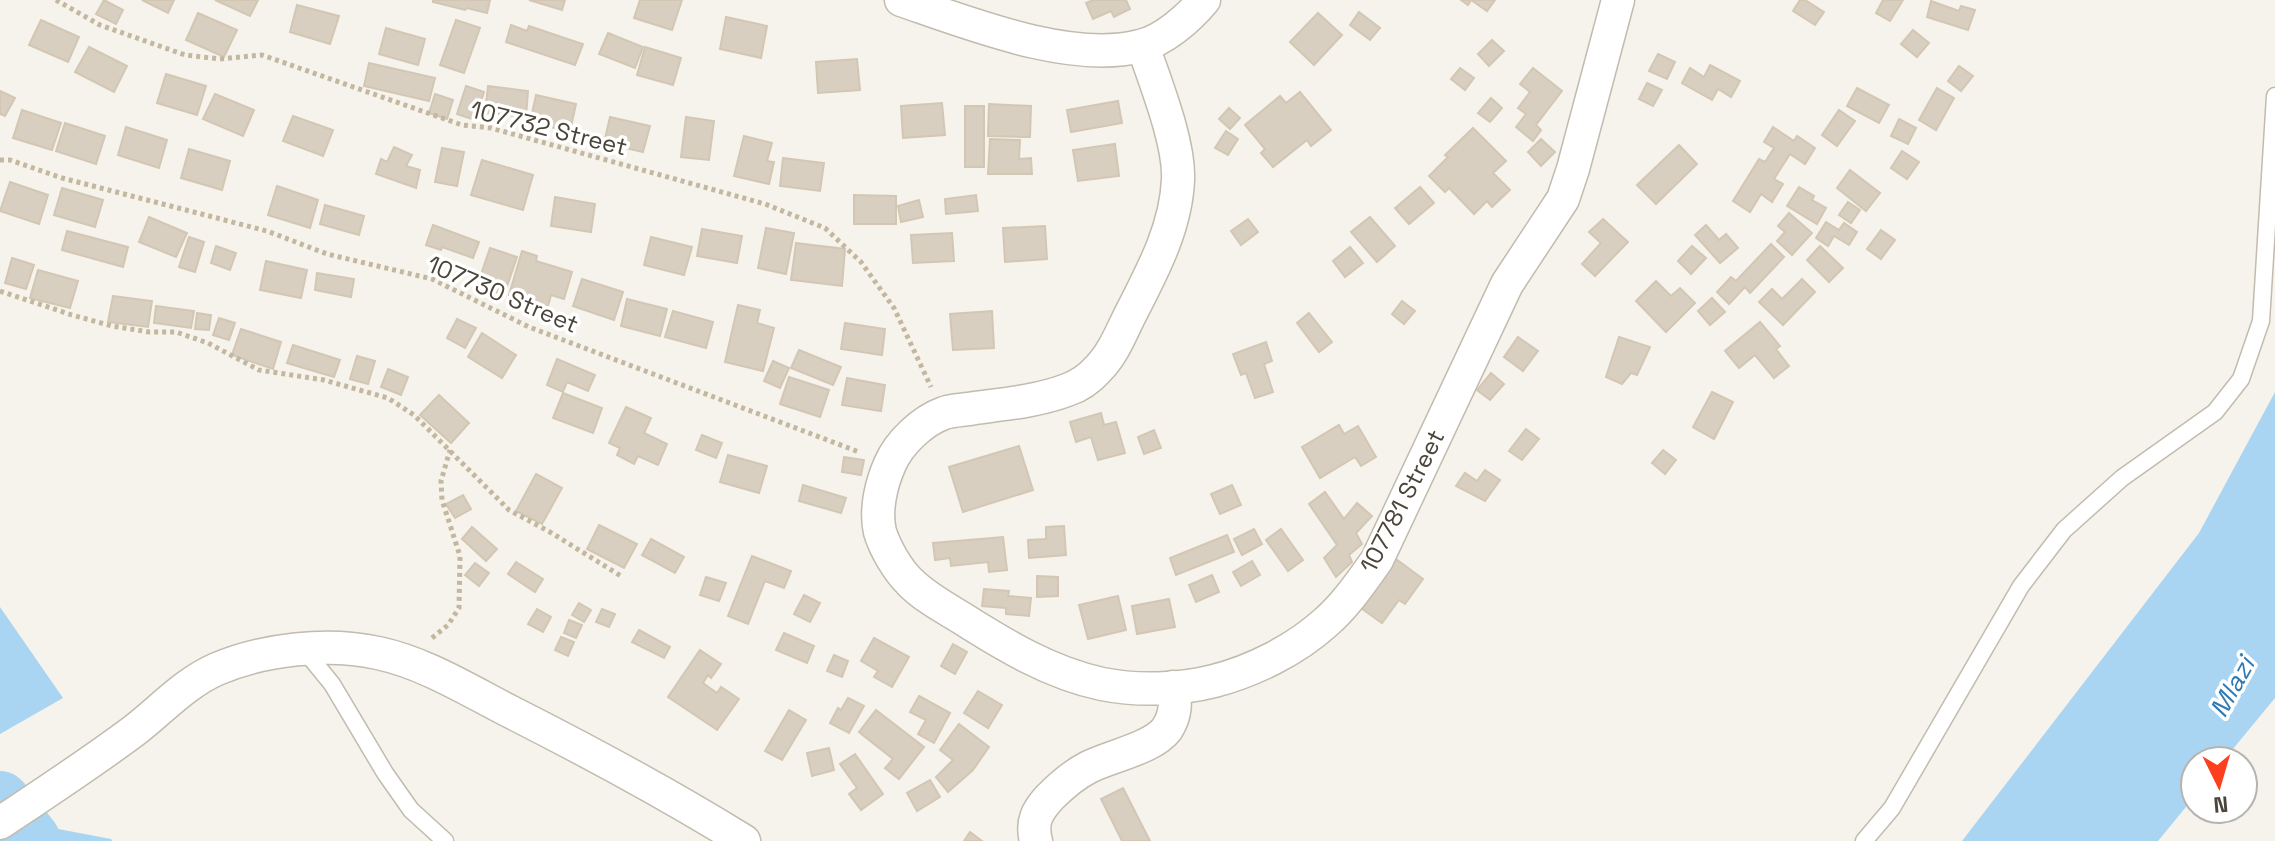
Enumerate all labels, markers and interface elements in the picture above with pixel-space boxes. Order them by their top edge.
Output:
street label: 107732 Street [467,94,631,162]
street label: 107730 Street [423,248,583,340]
street label: 107781 Street [1353,424,1451,578]
water label: Mlazi [2202,649,2264,723]
north arrow [2179,745,2259,825]
text: N [2212,790,2229,820]

